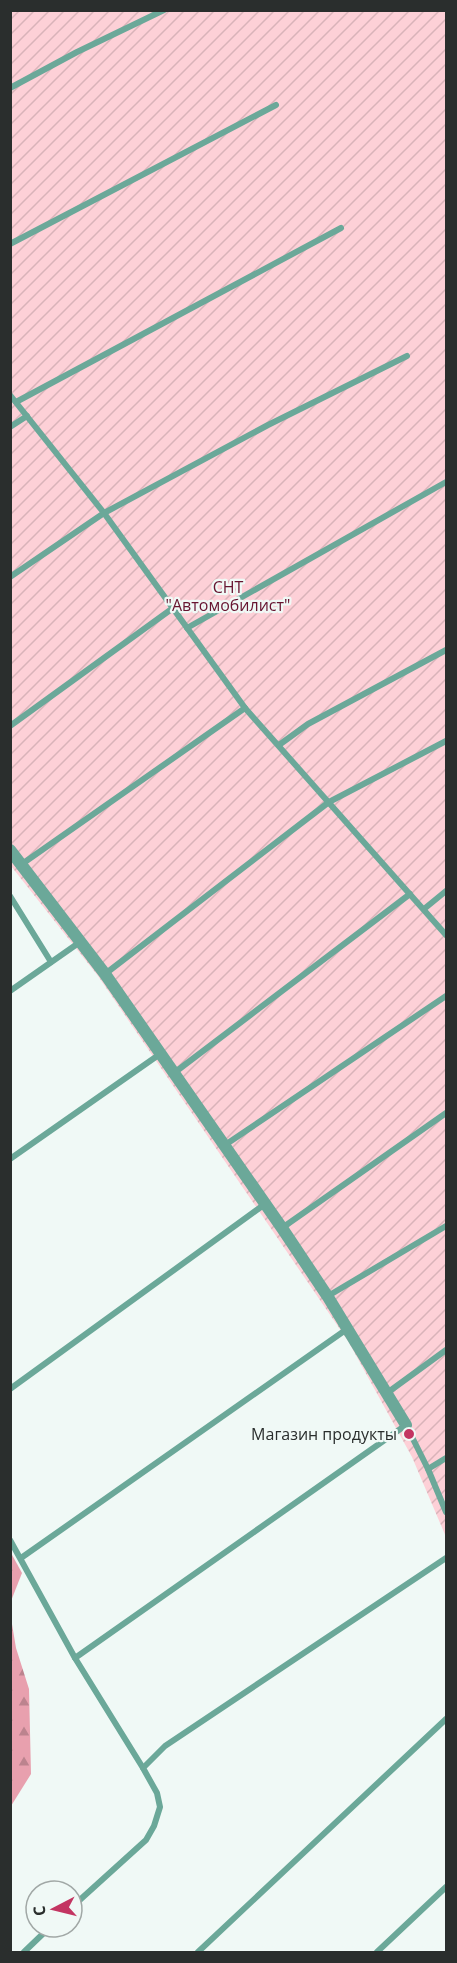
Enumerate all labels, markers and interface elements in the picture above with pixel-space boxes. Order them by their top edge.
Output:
park label: СНТ "Автомобилист" [166,576,290,616]
place label: Магазин продукты [251,1423,397,1445]
marker: Магазин продукты [402,1427,416,1441]
north arrow [24,1879,84,1939]
text: С [28,1904,51,1917]

